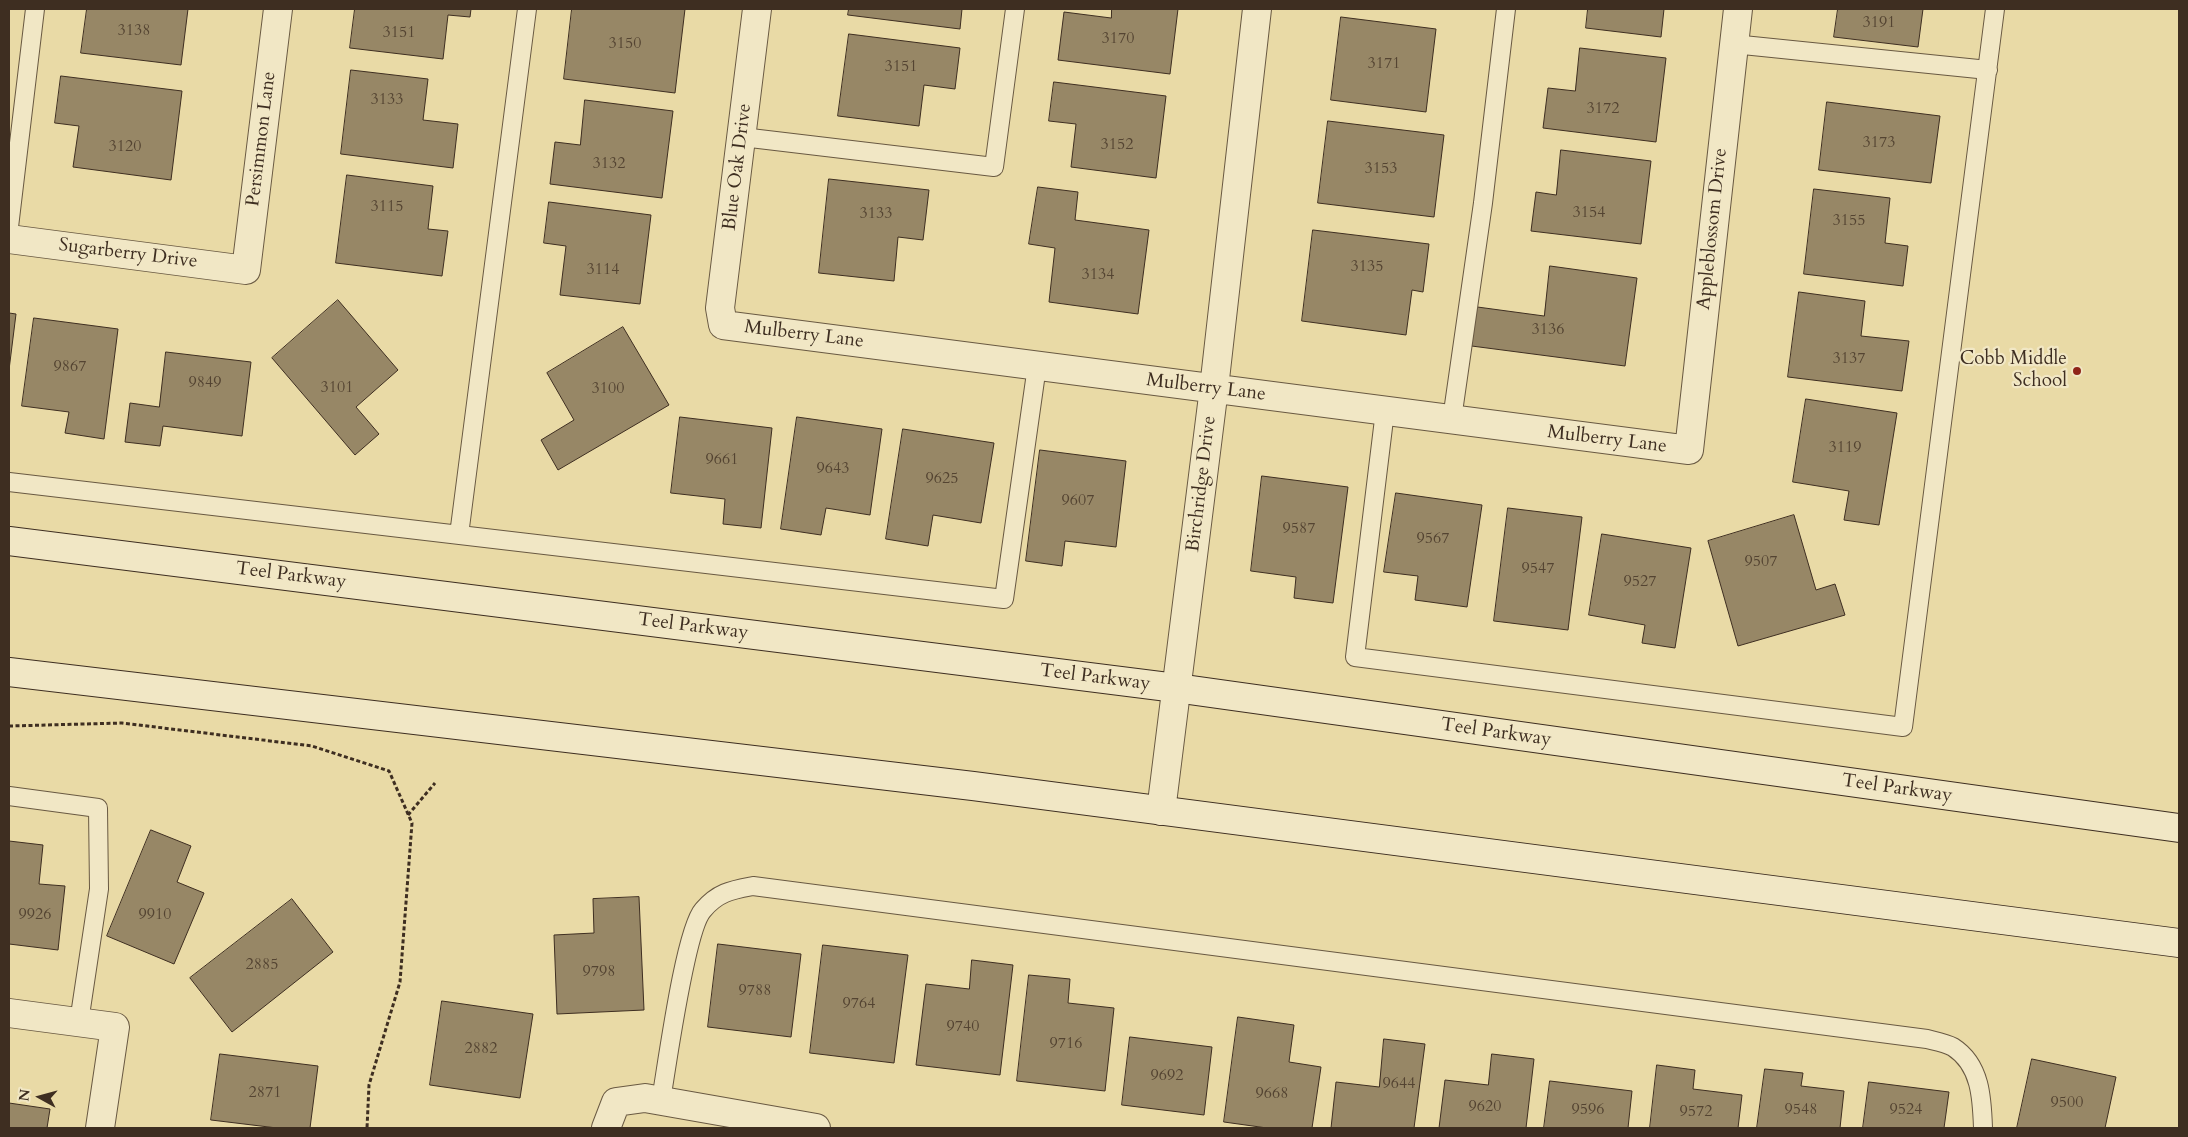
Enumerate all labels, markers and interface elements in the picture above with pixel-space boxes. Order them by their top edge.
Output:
house number: 3191 [1863,13,1895,33]
house number: 3138 [118,21,150,41]
house number: 3151 [383,23,415,43]
house number: 3170 [1102,29,1134,49]
house number: 3150 [609,34,641,54]
house number: 3171 [1368,54,1400,74]
house number: 3151 [885,57,917,77]
street label: Persimmon Lane [242,70,282,208]
house number: 3133 [371,90,403,110]
house number: 3172 [1587,99,1619,119]
street label: Blue Oak Drive [719,102,757,232]
house number: 3173 [1863,133,1895,153]
house number: 3152 [1101,135,1133,155]
house number: 3120 [109,137,141,157]
street label: Appleblossom Drive [1693,147,1733,311]
house number: 3132 [593,154,625,174]
house number: 3153 [1365,159,1397,179]
house number: 3115 [371,197,403,217]
house number: 3154 [1573,203,1605,223]
house number: 3133 [860,204,892,224]
house number: 3155 [1833,211,1865,231]
street label: Sugarberry Drive [57,234,199,274]
house number: 3135 [1351,257,1383,277]
house number: 3114 [587,260,619,280]
house number: 3134 [1082,265,1114,285]
street label: Mulberry Lane [743,316,865,354]
house number: 3136 [1532,320,1564,340]
house number: 3137 [1833,349,1865,369]
place label: Cobb Middle School [1960,349,2067,393]
house number: 9867 [54,357,86,377]
marker: Cobb Middle School [2071,365,2083,377]
street label: Mulberry Lane [1145,369,1267,407]
house number: 9849 [189,373,221,393]
house number: 3101 [321,378,353,398]
house number: 3100 [592,379,624,399]
street label: Birchridge Drive [1182,415,1222,553]
street label: Mulberry Lane [1546,421,1668,459]
house number: 3119 [1829,438,1861,458]
house number: 9661 [706,450,738,470]
house number: 9643 [817,459,849,479]
house number: 9625 [926,469,958,489]
house number: 9607 [1062,491,1094,511]
house number: 9587 [1283,519,1315,539]
house number: 9567 [1417,529,1449,549]
house number: 9507 [1745,552,1777,572]
street label: Teel Parkway [234,558,348,594]
house number: 9547 [1522,559,1554,579]
house number: 9527 [1624,572,1656,592]
street label: Teel Parkway [636,609,750,645]
street label: Teel Parkway [1038,660,1152,696]
street label: Teel Parkway [1439,714,1553,752]
street label: Teel Parkway [1840,770,1954,808]
house number: 9926 [19,905,51,925]
house number: 9910 [139,905,171,925]
house number: 2885 [246,955,278,975]
house number: 9798 [583,962,615,982]
house number: 9788 [739,981,771,1001]
house number: 9764 [843,994,875,1014]
house number: 9740 [947,1017,979,1037]
house number: 9716 [1050,1034,1082,1054]
house number: 2882 [465,1039,497,1059]
house number: 9692 [1151,1066,1183,1086]
north arrow [15,1072,65,1122]
house number: 9644 [1383,1074,1415,1094]
house number: 2871 [249,1083,281,1103]
house number: 9668 [1256,1084,1288,1104]
text: N [14,1088,35,1102]
house number: 9500 [2051,1093,2083,1113]
house number: 9620 [1469,1097,1501,1117]
house number: 9596 [1572,1100,1604,1120]
house number: 9548 [1785,1100,1817,1120]
house number: 9524 [1890,1100,1922,1120]
house number: 9572 [1680,1102,1712,1122]

